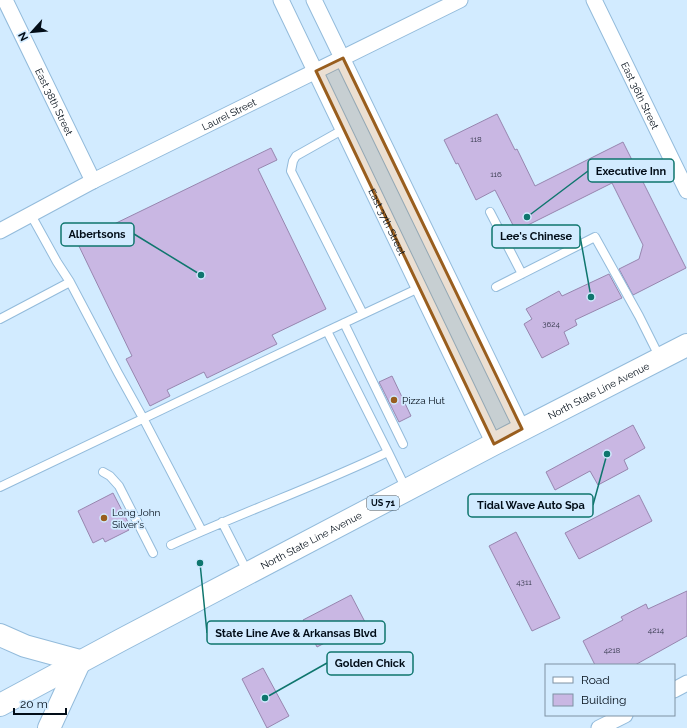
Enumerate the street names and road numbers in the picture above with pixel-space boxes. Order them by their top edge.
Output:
street label: East 36th Street [619,60,662,131]
street label: East 38th Street [33,66,76,137]
street label: Laurel Street [200,96,258,132]
street label: East 37th Street [367,187,408,257]
street label: North State Line Avenue [546,360,651,421]
road number: US 71 [367,496,399,510]
street label: North State Line Avenue [259,509,363,571]

